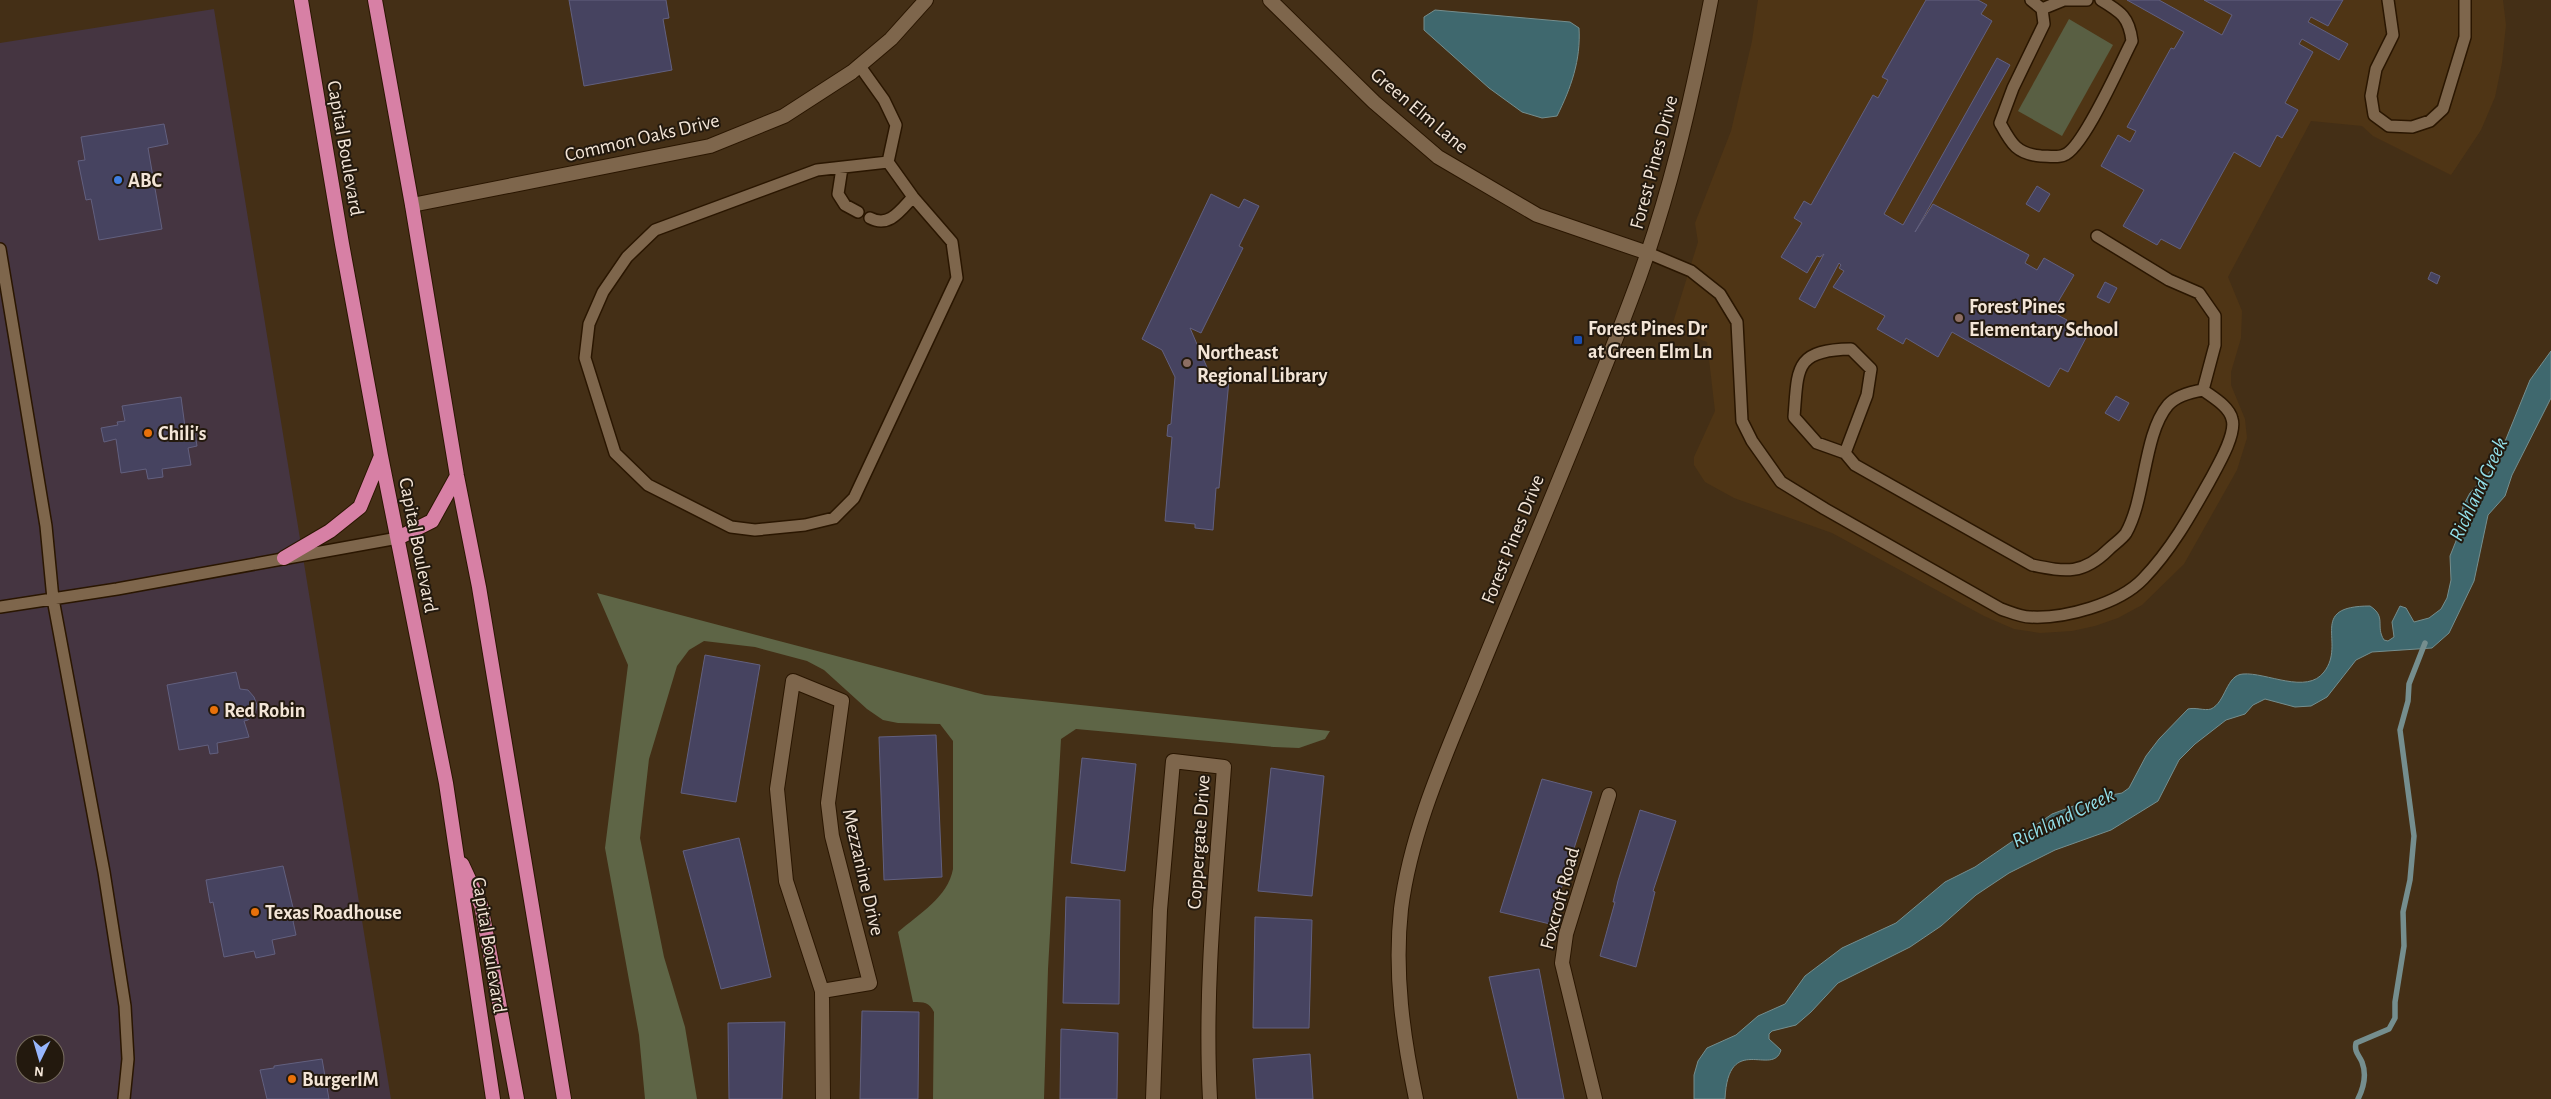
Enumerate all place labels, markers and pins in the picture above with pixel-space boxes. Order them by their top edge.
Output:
place label: ABC [128,171,163,191]
marker: ABC [112,174,124,186]
place label: Forest Pines Elementary School [1969,297,2118,340]
marker: Forest Pines Elementary School [1953,312,1965,324]
place label: Forest Pines Dr at Green Elm Ln [1588,319,1712,362]
marker: Forest Pines Dr at Green Elm Ln [1572,334,1584,346]
place label: Northeast Regional Library [1197,343,1327,386]
marker: Northeast Regional Library [1181,357,1193,369]
place label: Chili's [158,424,207,444]
marker: Chili's [142,427,154,439]
place label: Red Robin [224,701,305,721]
marker: Red Robin [208,704,220,716]
place label: Texas Roadhouse [265,903,402,923]
marker: Texas Roadhouse [249,906,261,918]
place label: BurgerIM [302,1070,379,1090]
marker: BurgerIM [286,1073,298,1085]

